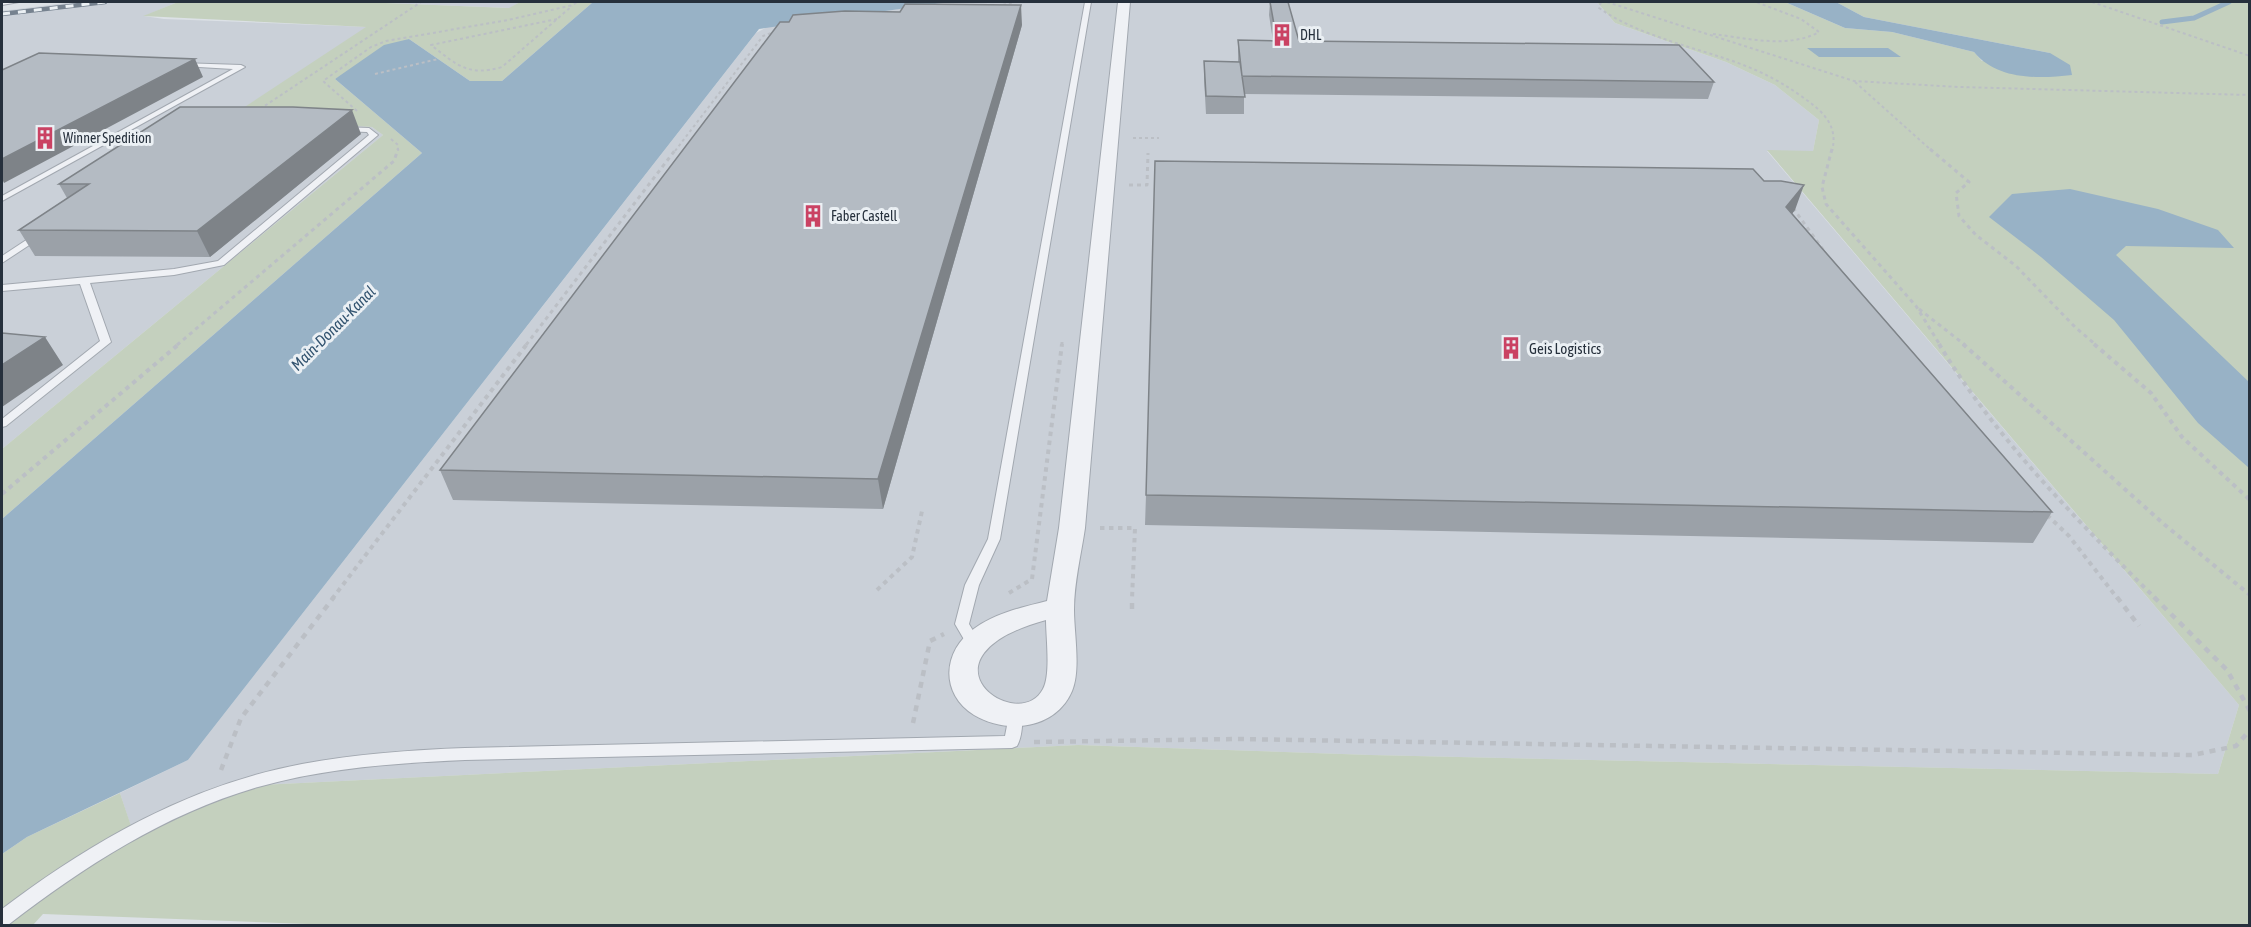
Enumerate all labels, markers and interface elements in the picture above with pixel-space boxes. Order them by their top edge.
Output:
building icon: DHL [1269,22,1295,48]
place label: DHL [1300,27,1322,43]
building icon: Winner Spedition [32,125,58,151]
place label: Winner Spedition [63,130,152,146]
building icon: Faber Castell [800,203,826,229]
place label: Faber Castell [831,208,898,224]
water label: Main-Donau-Kanal [287,282,379,374]
building icon: Geis Logistics [1498,335,1524,361]
place label: Geis Logistics [1529,340,1601,357]

